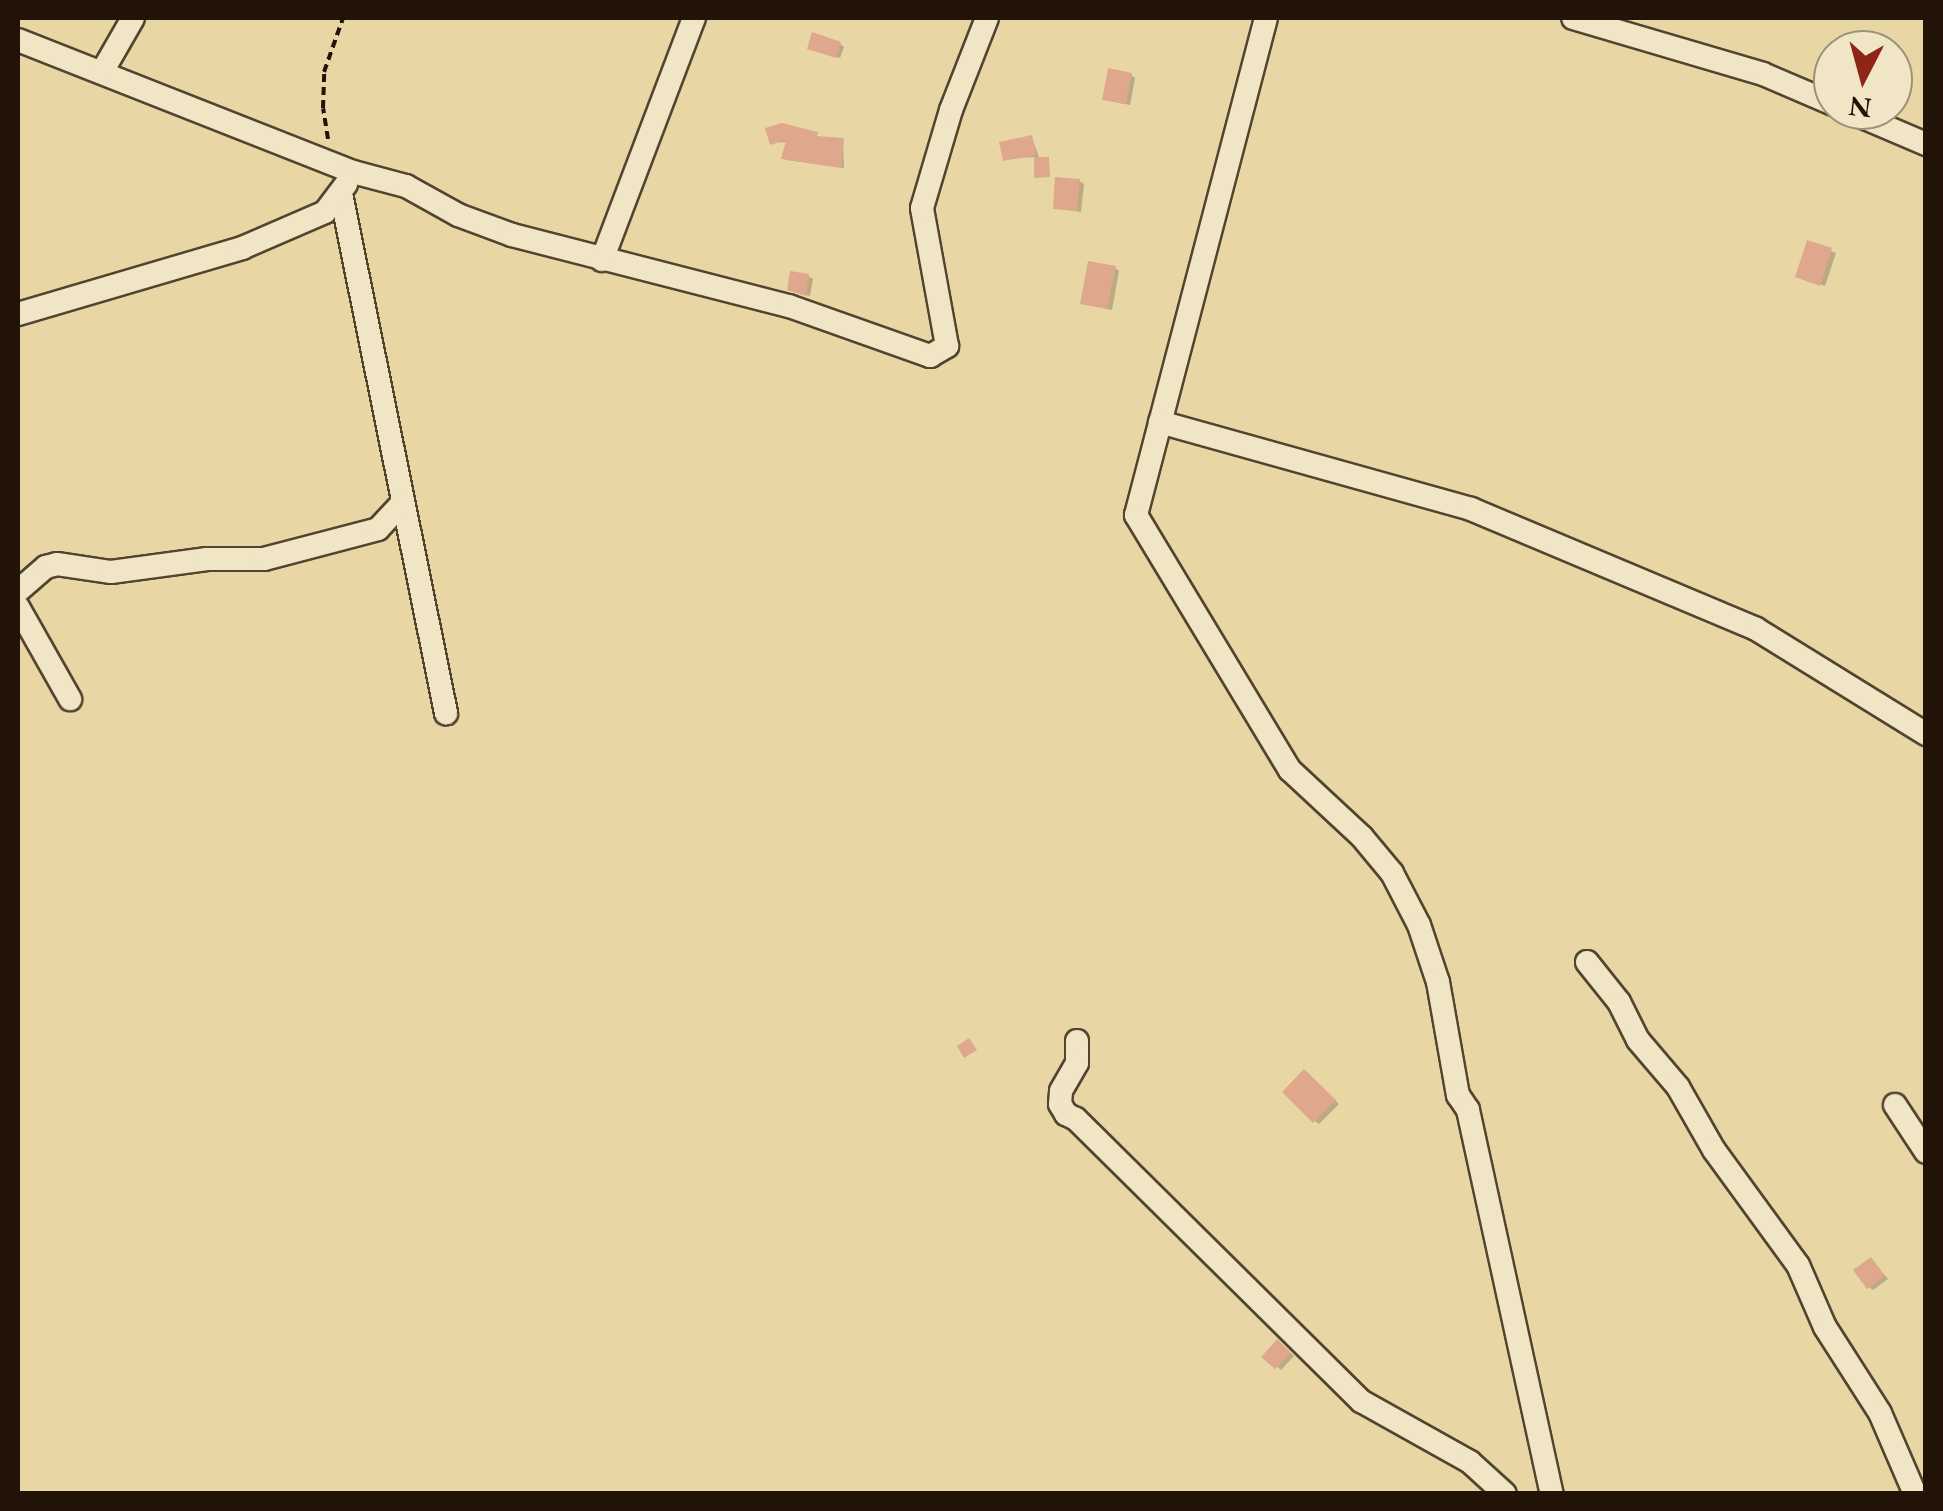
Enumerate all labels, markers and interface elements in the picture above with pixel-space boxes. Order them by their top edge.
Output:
north arrow [1813,30,1913,130]
text: N [1847,89,1873,127]

